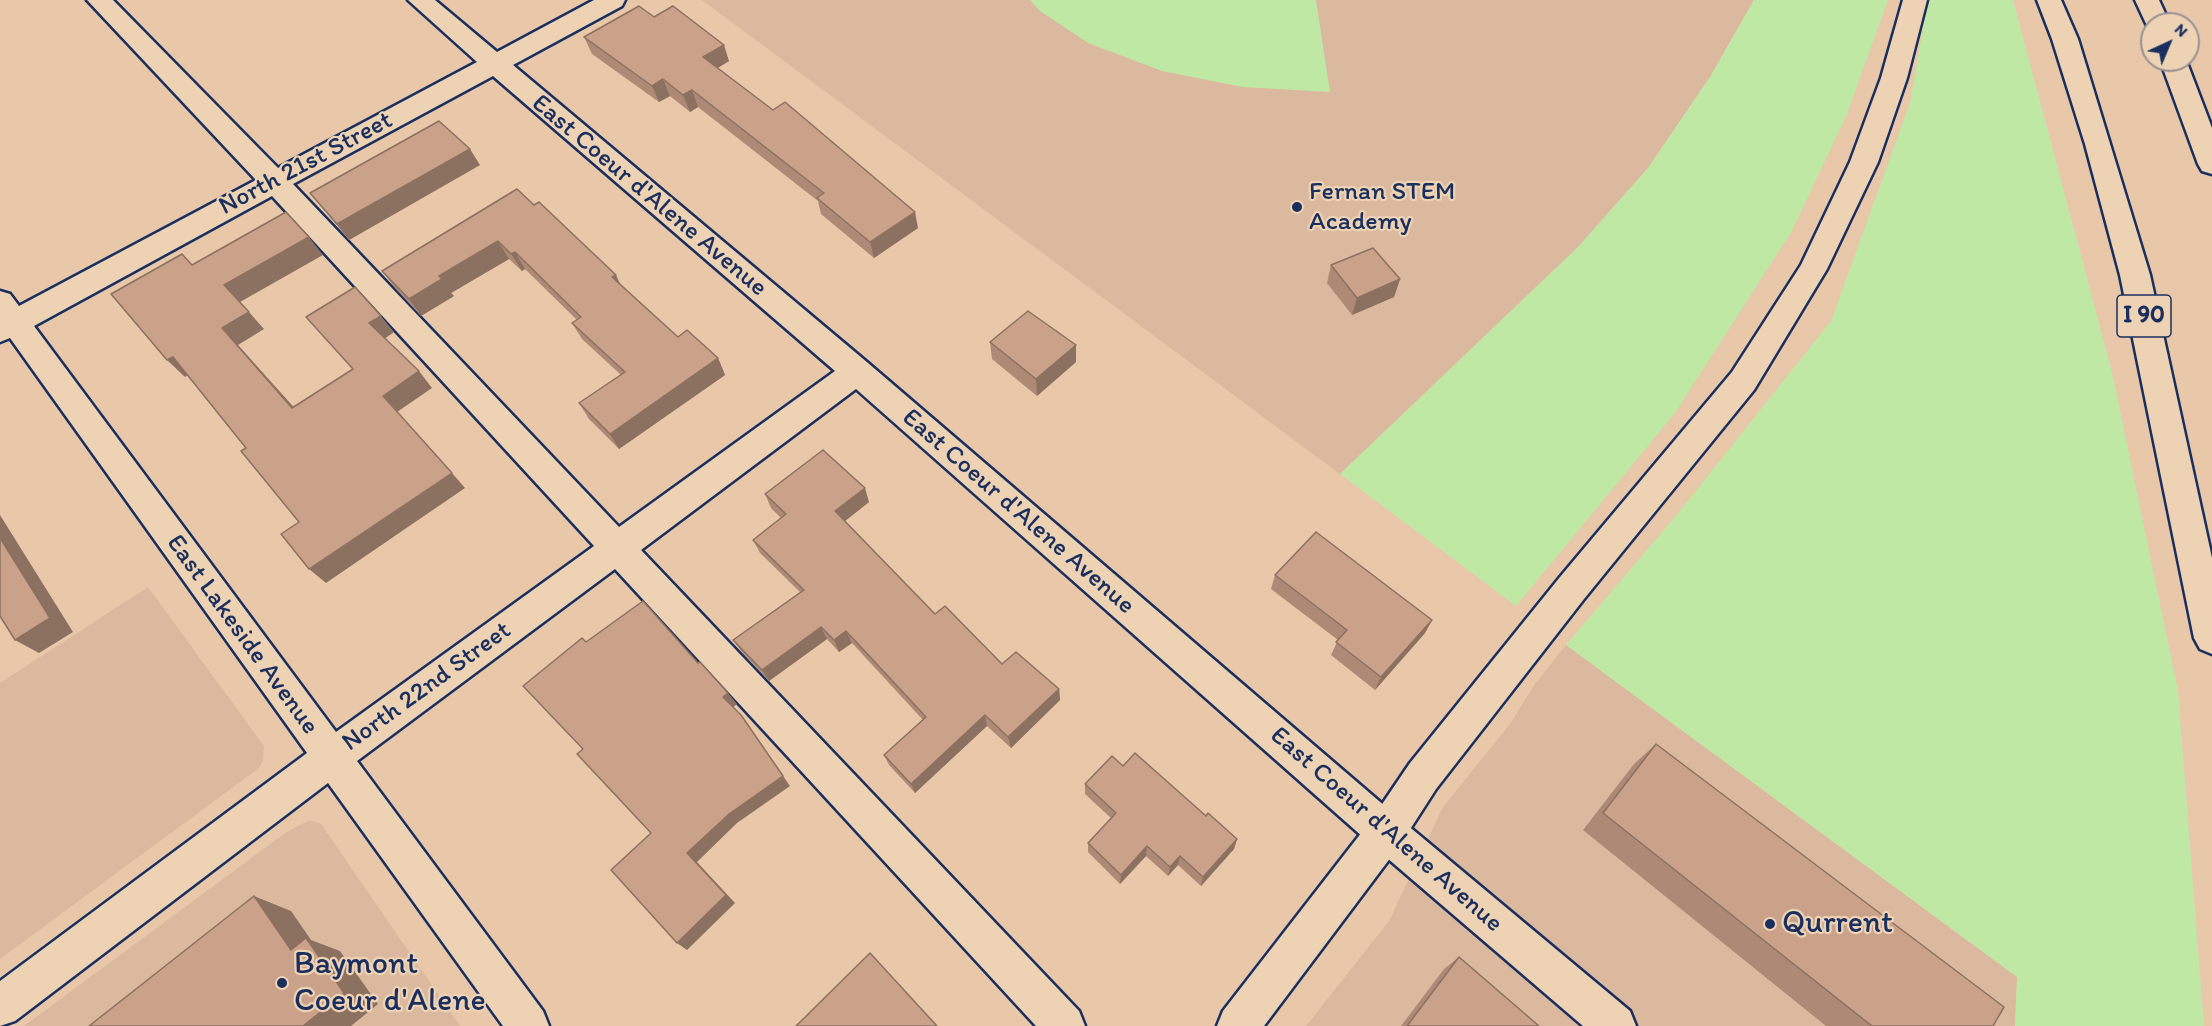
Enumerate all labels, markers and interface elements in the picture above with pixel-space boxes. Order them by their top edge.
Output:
north arrow [2140,12,2200,72]
text: N [2171,20,2192,41]
street label: East Coeur d'Alene Avenue [525,88,773,304]
street label: North 21st Street [214,105,398,223]
place label: Fernan STEM Academy [1309,176,1455,237]
marker: Fernan STEM Academy [1290,200,1304,214]
road number: I 90 [2117,295,2171,337]
street label: East Coeur d'Alene Avenue [895,403,1141,621]
street label: East Lakeside Avenue [159,529,325,741]
street label: North 22nd Street [336,615,518,759]
street label: East Coeur d'Alene Avenue [1263,721,1509,939]
place label: Qurrent [1782,905,1893,943]
marker: Qurrent [1763,917,1777,931]
place label: Baymont Coeur d'Alene [294,946,486,1021]
marker: Baymont Coeur d'Alene [275,976,289,990]

